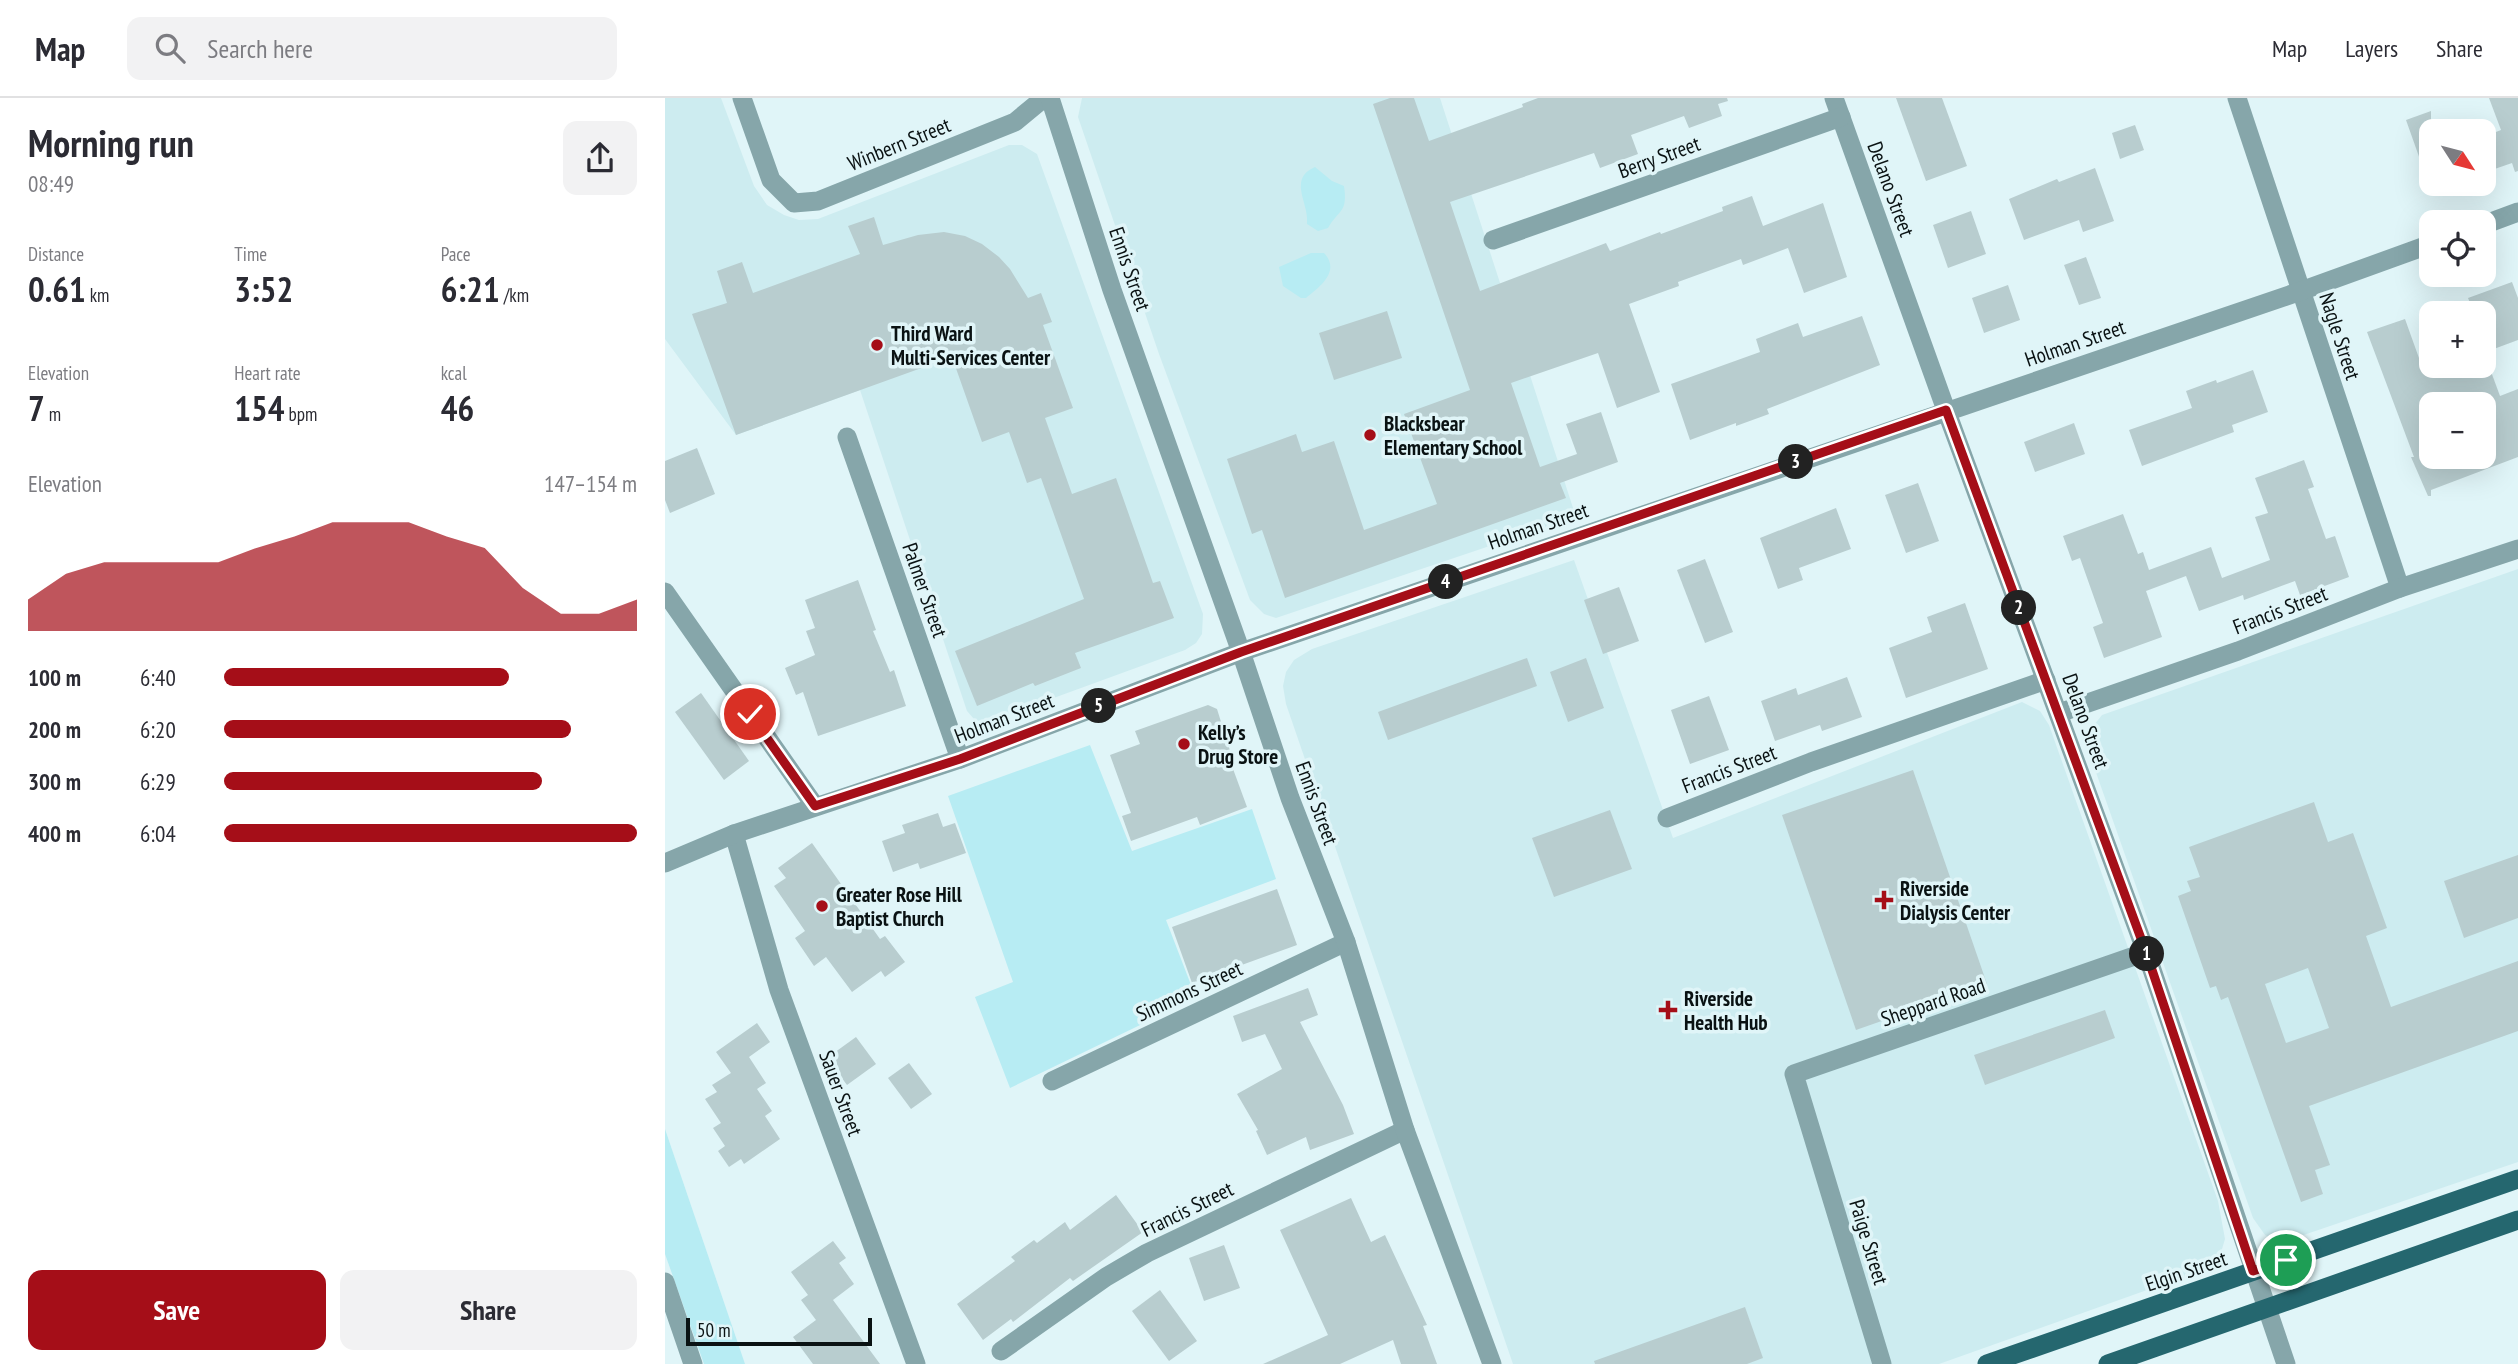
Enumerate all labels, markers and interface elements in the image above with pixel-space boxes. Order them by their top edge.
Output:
search box [127,17,617,80]
text: Map [35,27,85,70]
icon: search [151,29,189,67]
text: Search here [207,32,313,65]
text: Map [2272,33,2307,64]
text: Layers [2345,33,2398,64]
text: Share [2436,33,2483,64]
street label: Winbern Street [844,111,955,177]
text: Morning run [28,118,194,167]
north arrow [2419,119,2495,196]
map controls [2419,119,2496,469]
button: share [563,121,637,195]
street label: Berry Street [1614,130,1704,184]
street label: Delano Street [1861,138,1921,240]
text: 08:49 [28,169,74,198]
button: locate [2419,210,2496,287]
street label: Ennis Street [1103,223,1157,315]
text: Distance [28,242,84,266]
text: Time [234,242,267,266]
text: Pace [441,242,471,266]
text: 0.61 [28,266,86,312]
text: 3:52 [234,266,293,312]
text: 6:21 [441,266,500,312]
text: km [86,283,109,307]
text: /km [500,283,529,307]
street label: Nagle Street [2313,289,2367,383]
button: + [2419,301,2496,378]
street label: Holman Street [2021,313,2129,373]
place label: Third Ward Multi-Services Center [891,320,1051,371]
marker: Third Ward Multi-Services Center [869,337,885,353]
text: Elevation [28,361,89,385]
text: Heart rate [234,361,301,385]
text: kcal [441,361,467,385]
text: 7 [28,385,45,431]
text: 154 [234,385,285,431]
text: 46 [441,385,474,431]
button: − [2419,392,2496,469]
text: m [45,402,61,426]
text: bpm [285,402,317,426]
place label: Blacksbear Elementary School [1384,410,1523,461]
marker: Blacksbear Elementary School [1362,427,1378,443]
pin: 3 [1779,444,1813,480]
text: 3 [1791,449,1800,473]
text: Elevation [28,469,102,498]
text: 147–154 m [544,469,637,498]
street label: Holman Street [1484,496,1592,556]
street label: Palmer Street [896,539,954,641]
pin: 4 [1429,564,1463,600]
text: 4 [1441,569,1450,593]
street label: Francis Street [2229,580,2331,640]
pin: 2 [2001,590,2037,626]
text: 2 [2014,595,2023,619]
text: 100 m [28,663,81,692]
text: 6:40 [140,663,176,692]
street label: Delano Street [2056,670,2116,772]
pin [720,684,780,744]
street label: Holman Street [950,687,1058,749]
pin: 5 [1081,688,1117,724]
text: 5 [1094,693,1103,717]
icon: check [731,695,769,733]
text: 200 m [28,715,81,744]
text: 6:20 [140,715,176,744]
place label: Kelly’s Drug Store [1198,719,1278,770]
marker: Kelly’s Drug Store [1176,736,1192,752]
street label: Francis Street [1678,739,1780,799]
street label: Ennis Street [1289,757,1345,849]
text: 300 m [28,767,81,796]
text: 6:29 [140,767,176,796]
text: 400 m [28,819,81,848]
text: 6:04 [140,819,176,848]
place label: Riverside Dialysis Center [1900,875,2011,926]
place label: Greater Rose Hill Baptist Church [836,881,963,932]
marker: Riverside Dialysis Center [1874,890,1894,910]
marker: Greater Rose Hill Baptist Church [814,898,830,914]
pin: 1 [2129,936,2165,972]
text: 1 [2142,941,2151,965]
street label: Simmons Street [1132,955,1247,1027]
street label: Sheppard Road [1877,972,1989,1032]
place label: Riverside Health Hub [1684,985,1768,1036]
marker: Riverside Health Hub [1658,1000,1678,1020]
street label: Sauer Street [813,1047,869,1140]
street label: Francis Street [1137,1175,1238,1243]
street label: Paige Street [1843,1196,1895,1288]
pin [2256,1230,2316,1290]
icon: arrive [2267,1241,2305,1279]
street label: Elgin Street [2142,1244,2231,1298]
button: Save [28,1270,326,1350]
button: Share [340,1270,637,1350]
scale bar [686,1315,871,1347]
text: 50 m [697,1318,731,1342]

